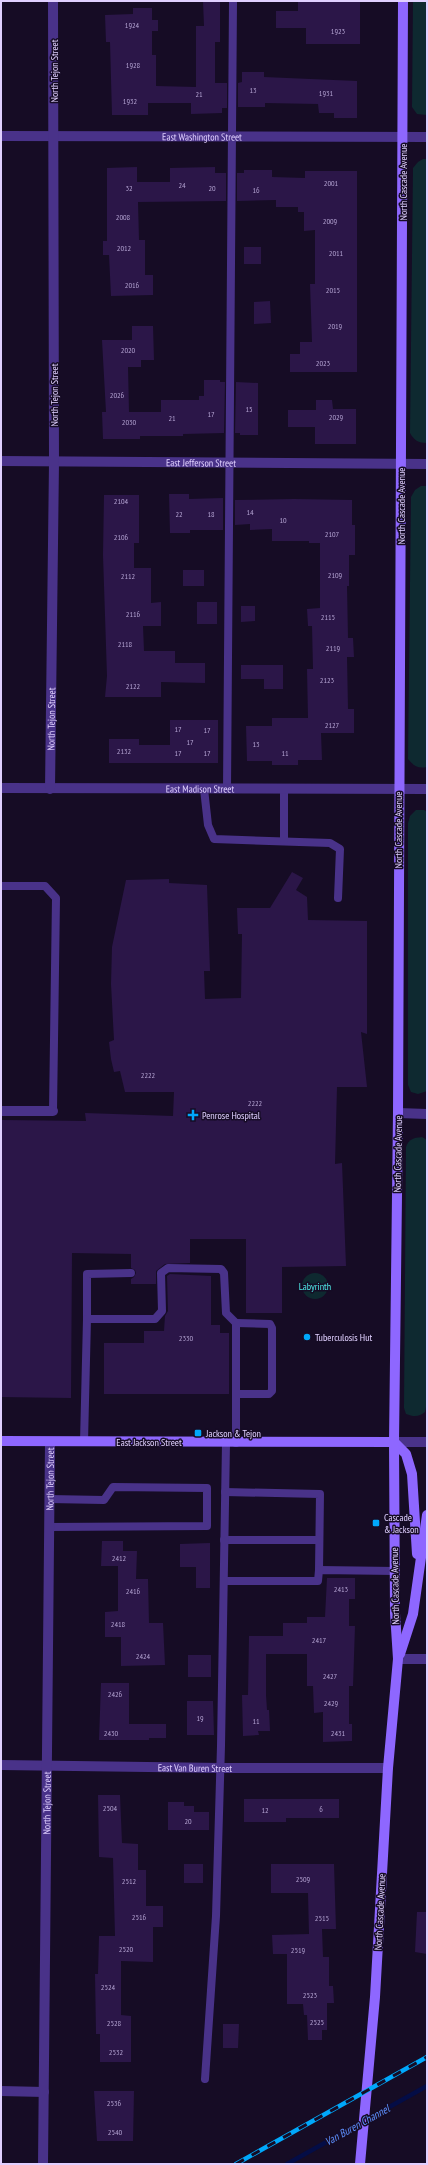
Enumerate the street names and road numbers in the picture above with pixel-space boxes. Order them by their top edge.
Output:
street label: North Tejon Street [48,39,61,102]
street label: East Washington Street [162,130,242,143]
street label: North Cascade Avenue [397,144,410,220]
street label: North Tejon Street [48,363,61,426]
street label: East Jefferson Street [166,456,236,469]
street label: North Cascade Avenue [395,468,408,544]
street label: North Tejon Street [44,687,58,751]
street label: East Madison Street [166,782,234,795]
street label: North Cascade Avenue [392,792,405,868]
street label: North Cascade Avenue [391,1115,405,1193]
street label: East Jackson Street [116,1436,182,1449]
street label: North Tejon Street [43,1447,56,1511]
street label: North Cascade Avenue [388,1547,402,1625]
street label: East Van Buren Street [158,1761,232,1775]
street label: North Tejon Street [40,1771,53,1835]
street label: North Cascade Avenue [371,1873,389,1951]

